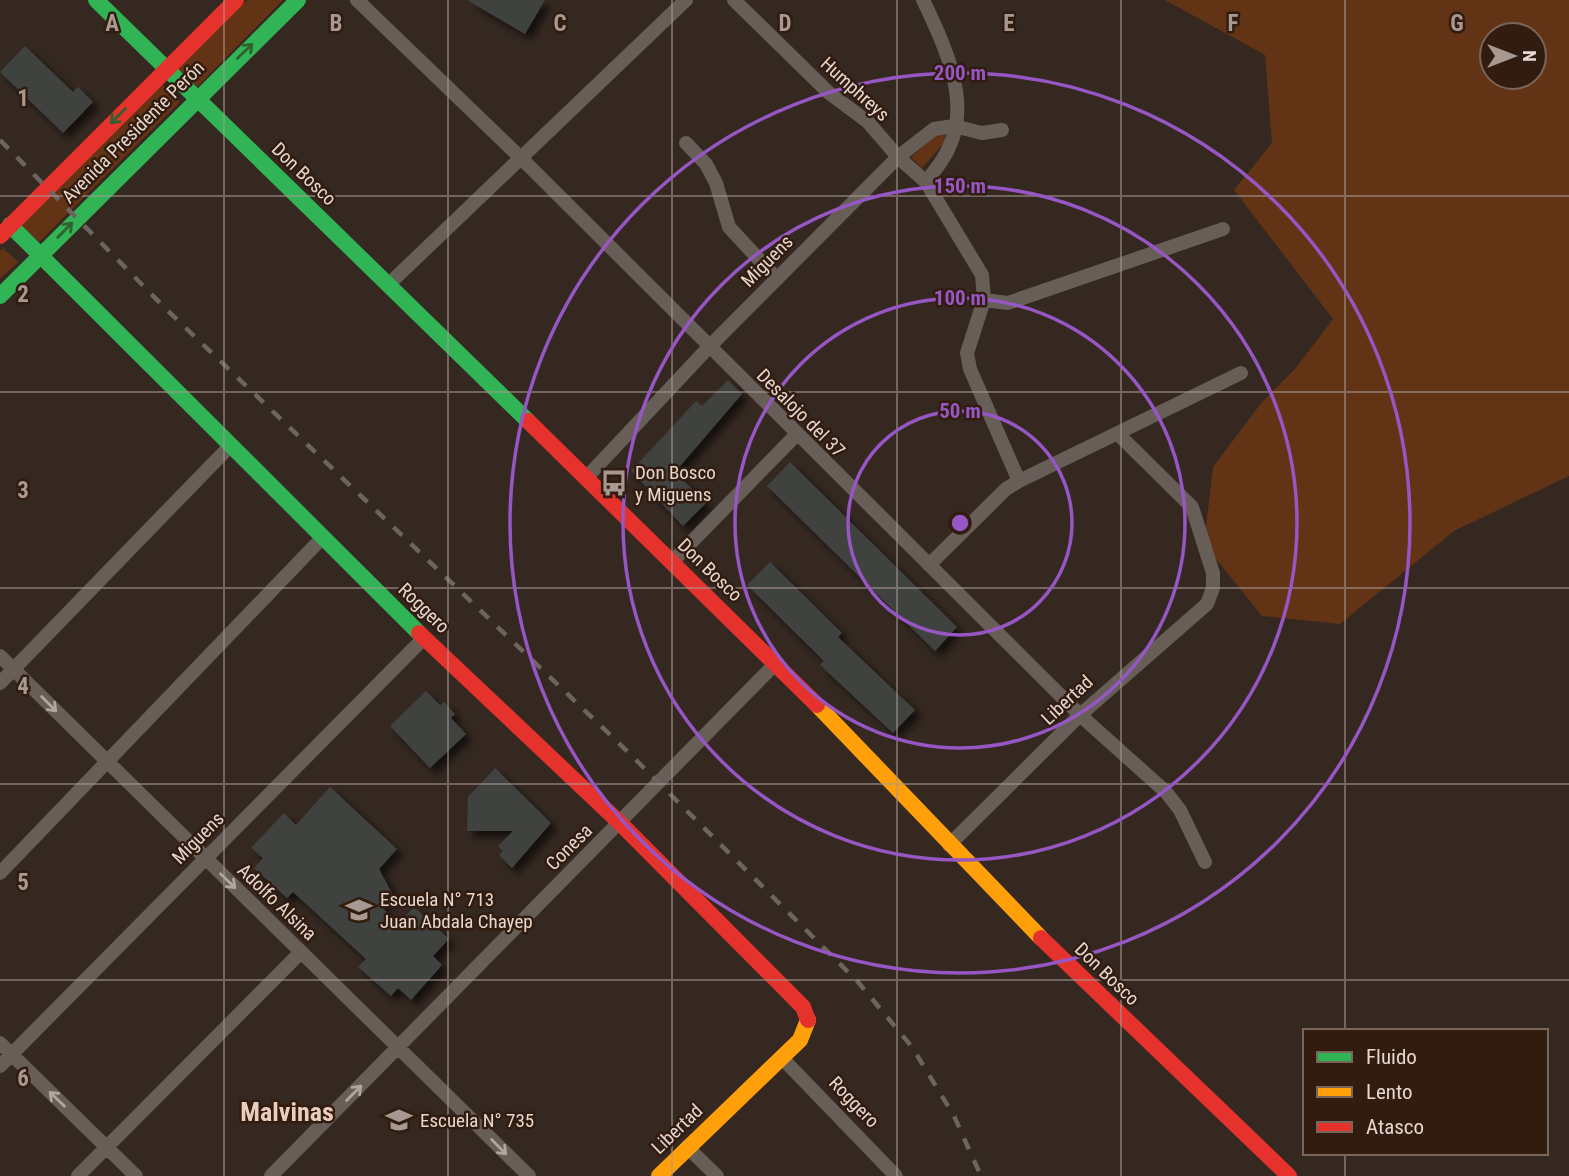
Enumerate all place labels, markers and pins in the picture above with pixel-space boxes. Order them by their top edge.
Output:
place label: Don Bosco y Miguens [635,461,716,506]
bus stop icon: Don Bosco y Miguens [599,468,629,498]
centre of rings [948,511,972,535]
place label: Escuela N° 713 Juan Abdala Chayep [380,888,533,933]
school or university icon: Escuela N° 713 Juan Abdala Chayep [344,895,374,925]
school or university icon: Escuela N° 735 [384,1105,414,1135]
place label: Escuela N° 735 [420,1109,534,1132]

